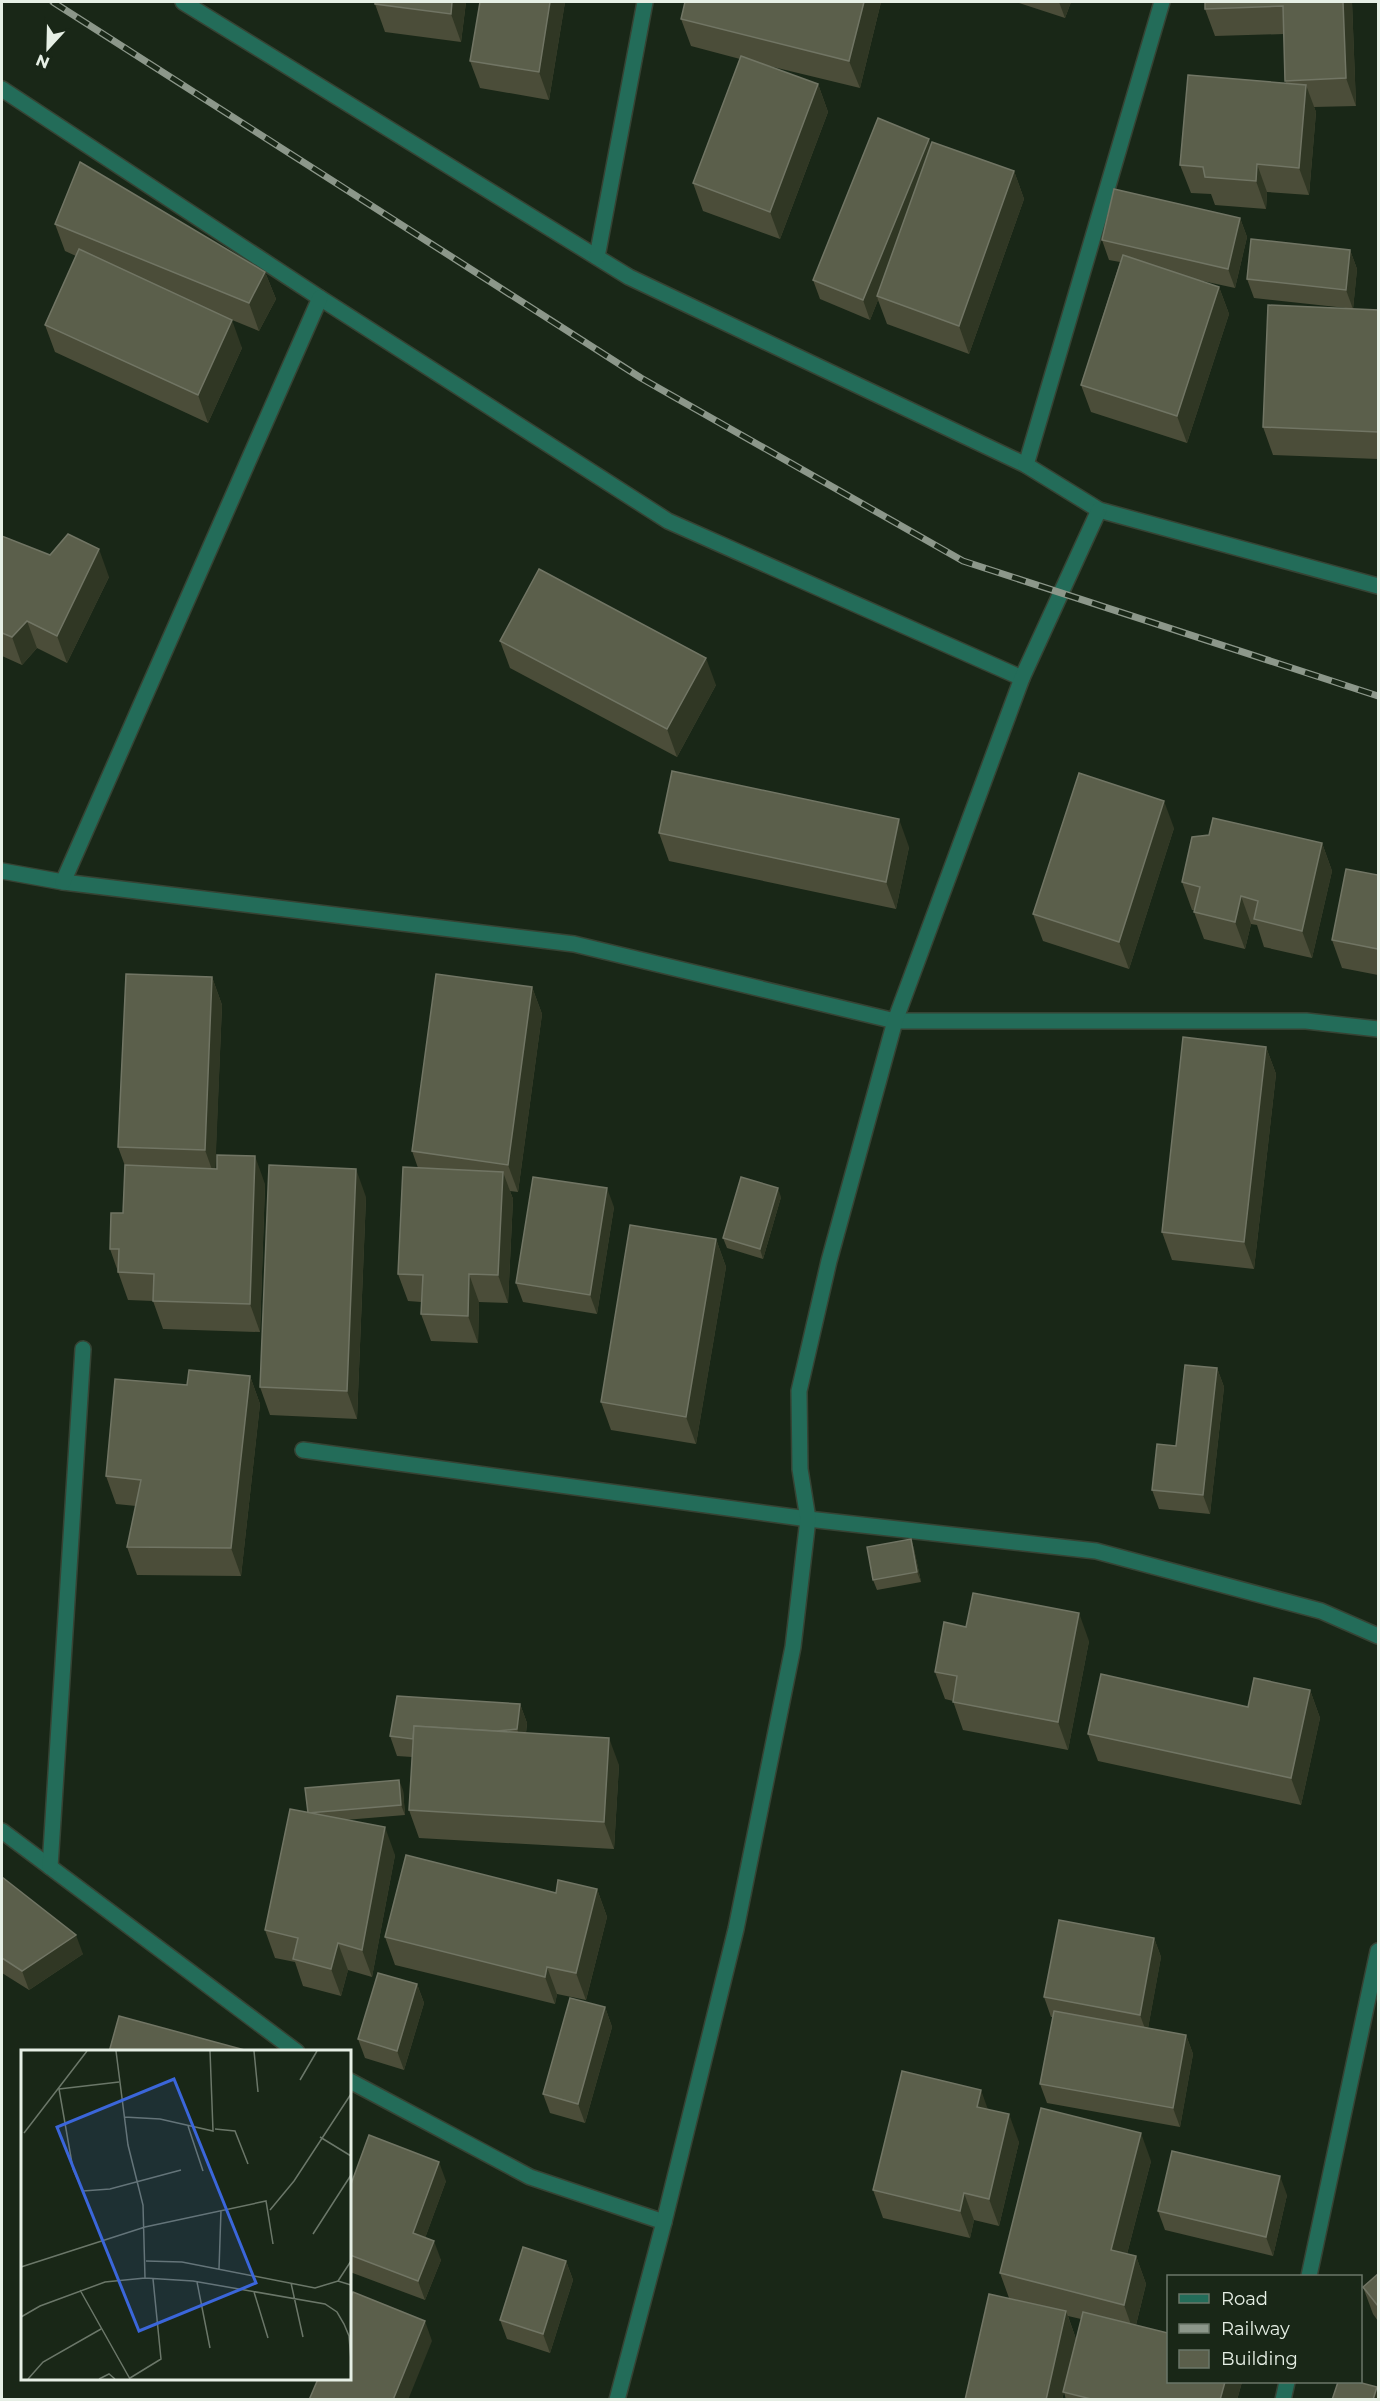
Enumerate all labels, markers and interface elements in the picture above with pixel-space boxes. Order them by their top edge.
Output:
north arrow [18,18,78,78]
text: N [33,50,52,73]
inset map [21,2050,351,2380]
legend [1167,2275,1362,2383]
text: Road [1221,2288,1268,2310]
text: Railway [1221,2318,1290,2340]
text: Building [1221,2348,1298,2370]

